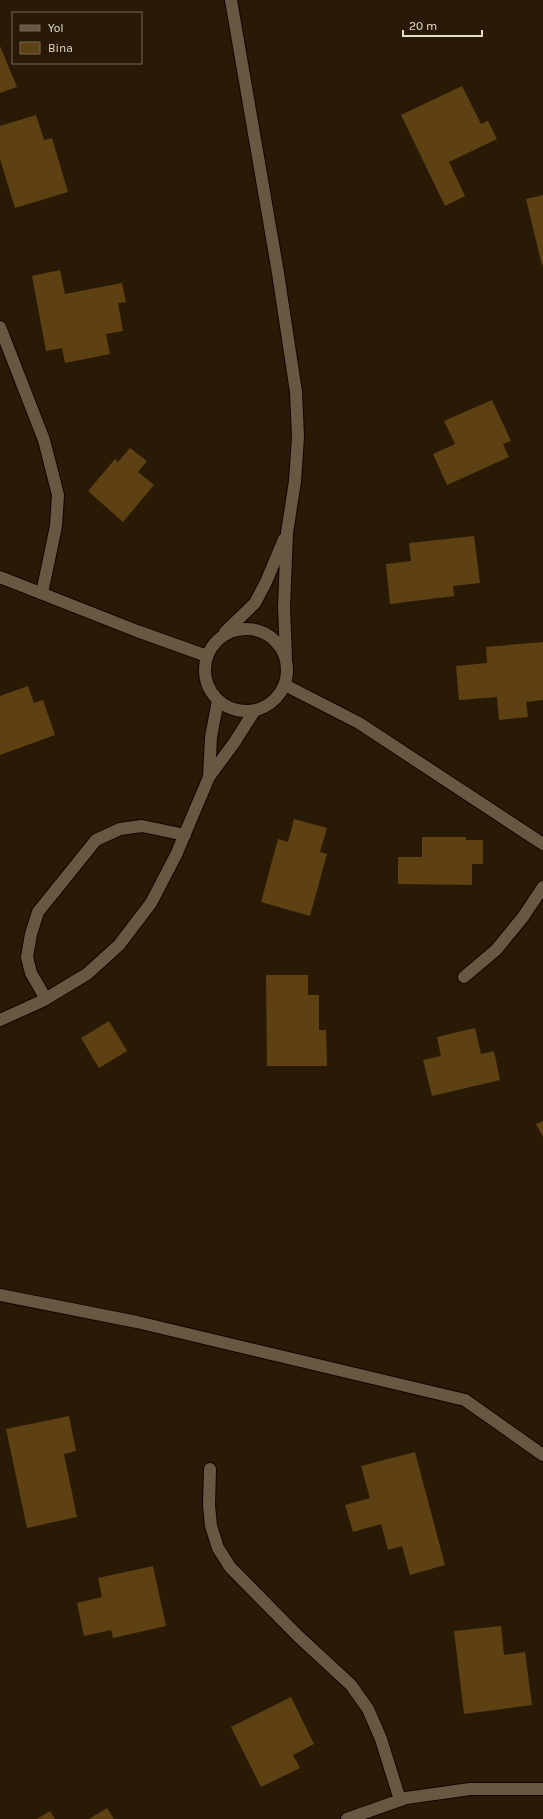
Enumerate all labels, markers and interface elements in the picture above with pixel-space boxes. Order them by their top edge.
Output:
legend [12,12,142,64]
scale bar [403,12,482,38]
text: 20 m [409,19,437,33]
text: Yol [48,21,64,35]
text: Bina [48,41,73,55]

